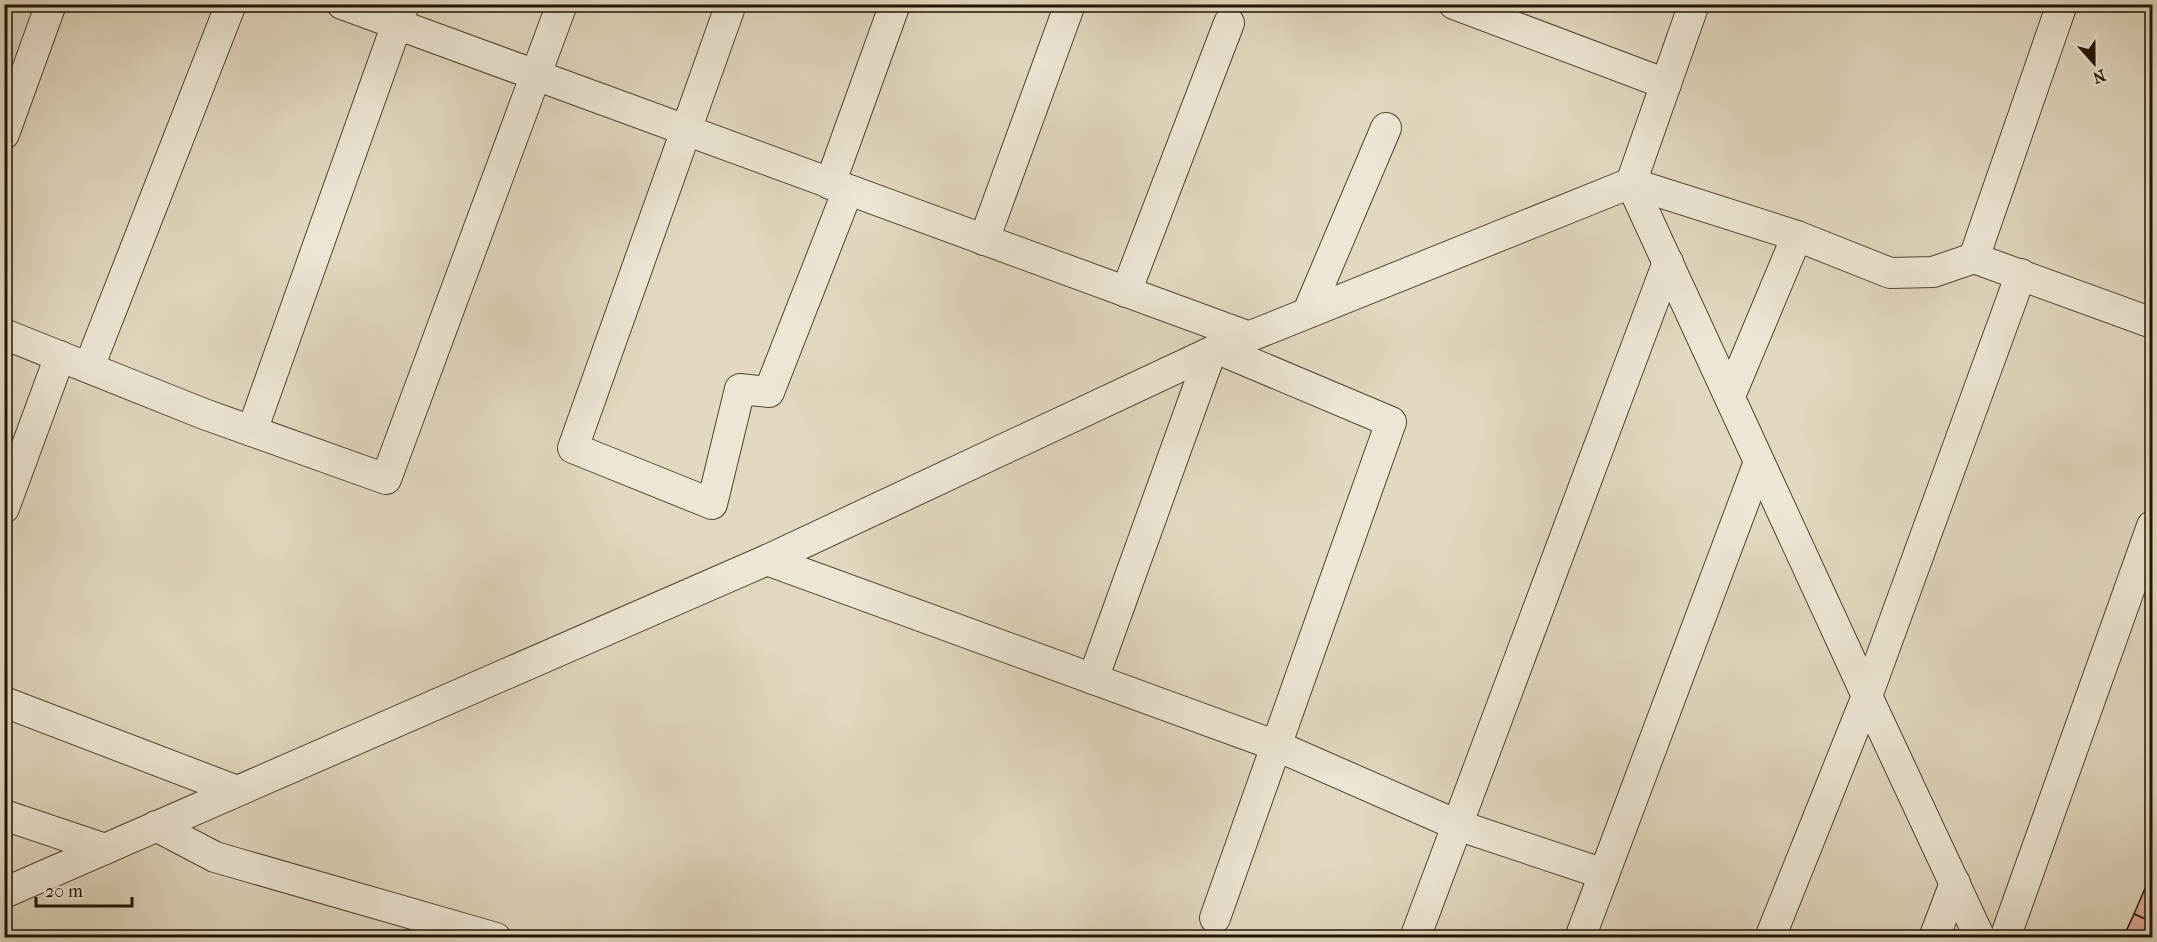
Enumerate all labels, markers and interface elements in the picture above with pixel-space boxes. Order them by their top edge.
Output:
north arrow [2064,33,2124,93]
text: N [2089,65,2108,88]
scale bar [36,870,132,908]
text: 20 m [45,881,83,902]

